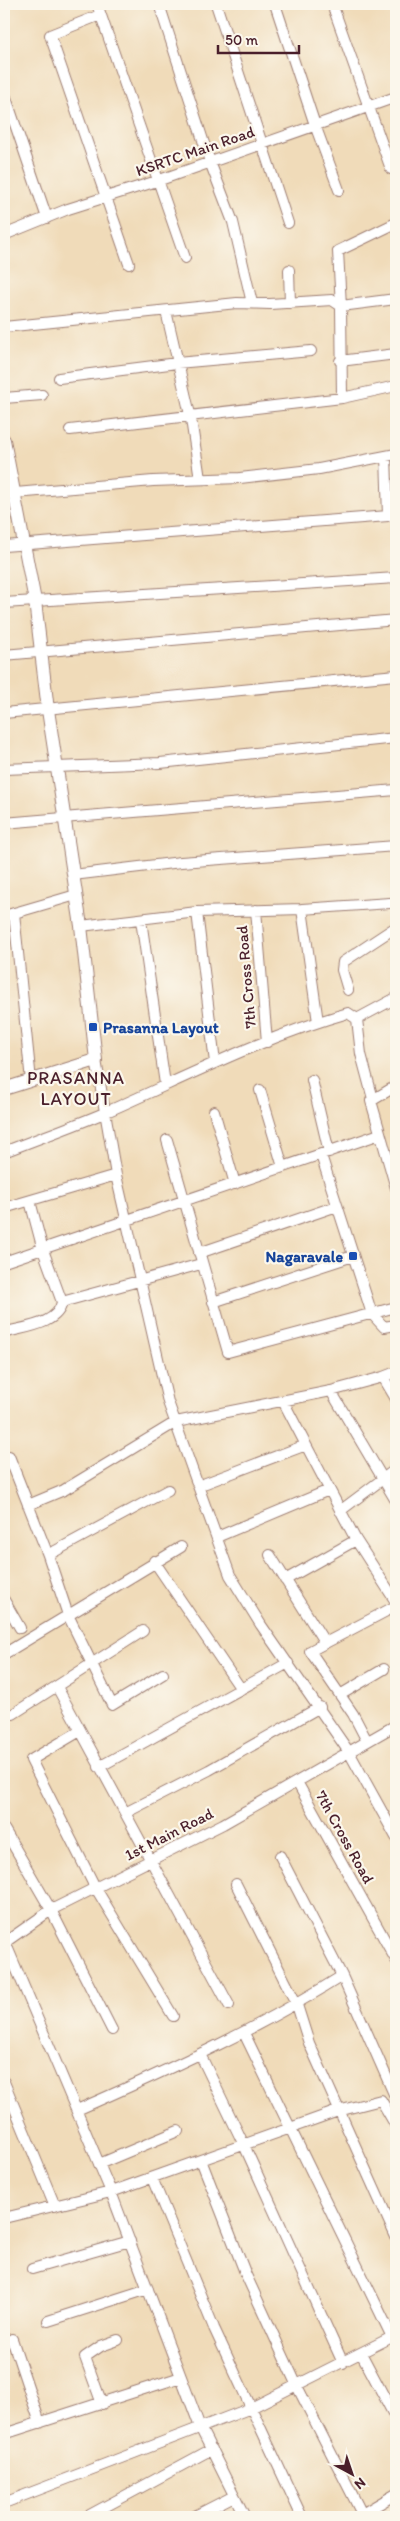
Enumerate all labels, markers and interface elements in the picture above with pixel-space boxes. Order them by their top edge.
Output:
scale bar [218,22,299,54]
text: 50 m [225,31,258,49]
street label: KSRTC Main Road [133,122,257,180]
street label: 7th Cross Road [232,924,260,1029]
place label: Prasanna Layout [103,1018,219,1038]
marker: Prasanna Layout [87,1021,99,1033]
district label: PRASANNA LAYOUT [27,1067,125,1110]
place label: Nagaravale [266,1247,343,1267]
marker: Nagaravale [347,1250,359,1262]
street label: 7th Cross Road [312,1787,379,1887]
street label: 1st Main Road [121,1803,217,1864]
north arrow [328,2448,378,2498]
text: N [351,2474,369,2493]

